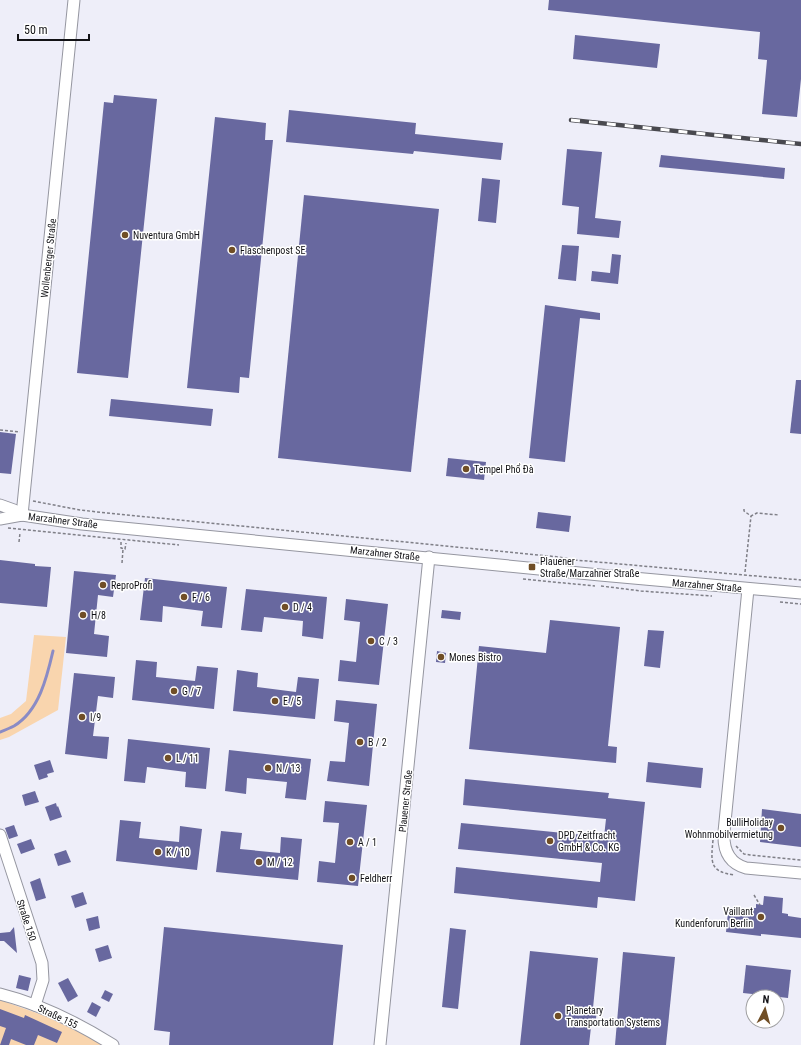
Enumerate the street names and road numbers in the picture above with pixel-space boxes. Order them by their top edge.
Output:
street label: Wollenberger Straße [39,217,58,298]
street label: Marzahner Straße [28,511,99,530]
street label: Marzahner Straße [350,544,421,563]
street label: Marzahner Straße [672,577,743,594]
street label: Plauener Straße [397,769,414,833]
street label: Straße 150 [15,898,38,942]
street label: Straße 155 [36,1002,80,1031]

